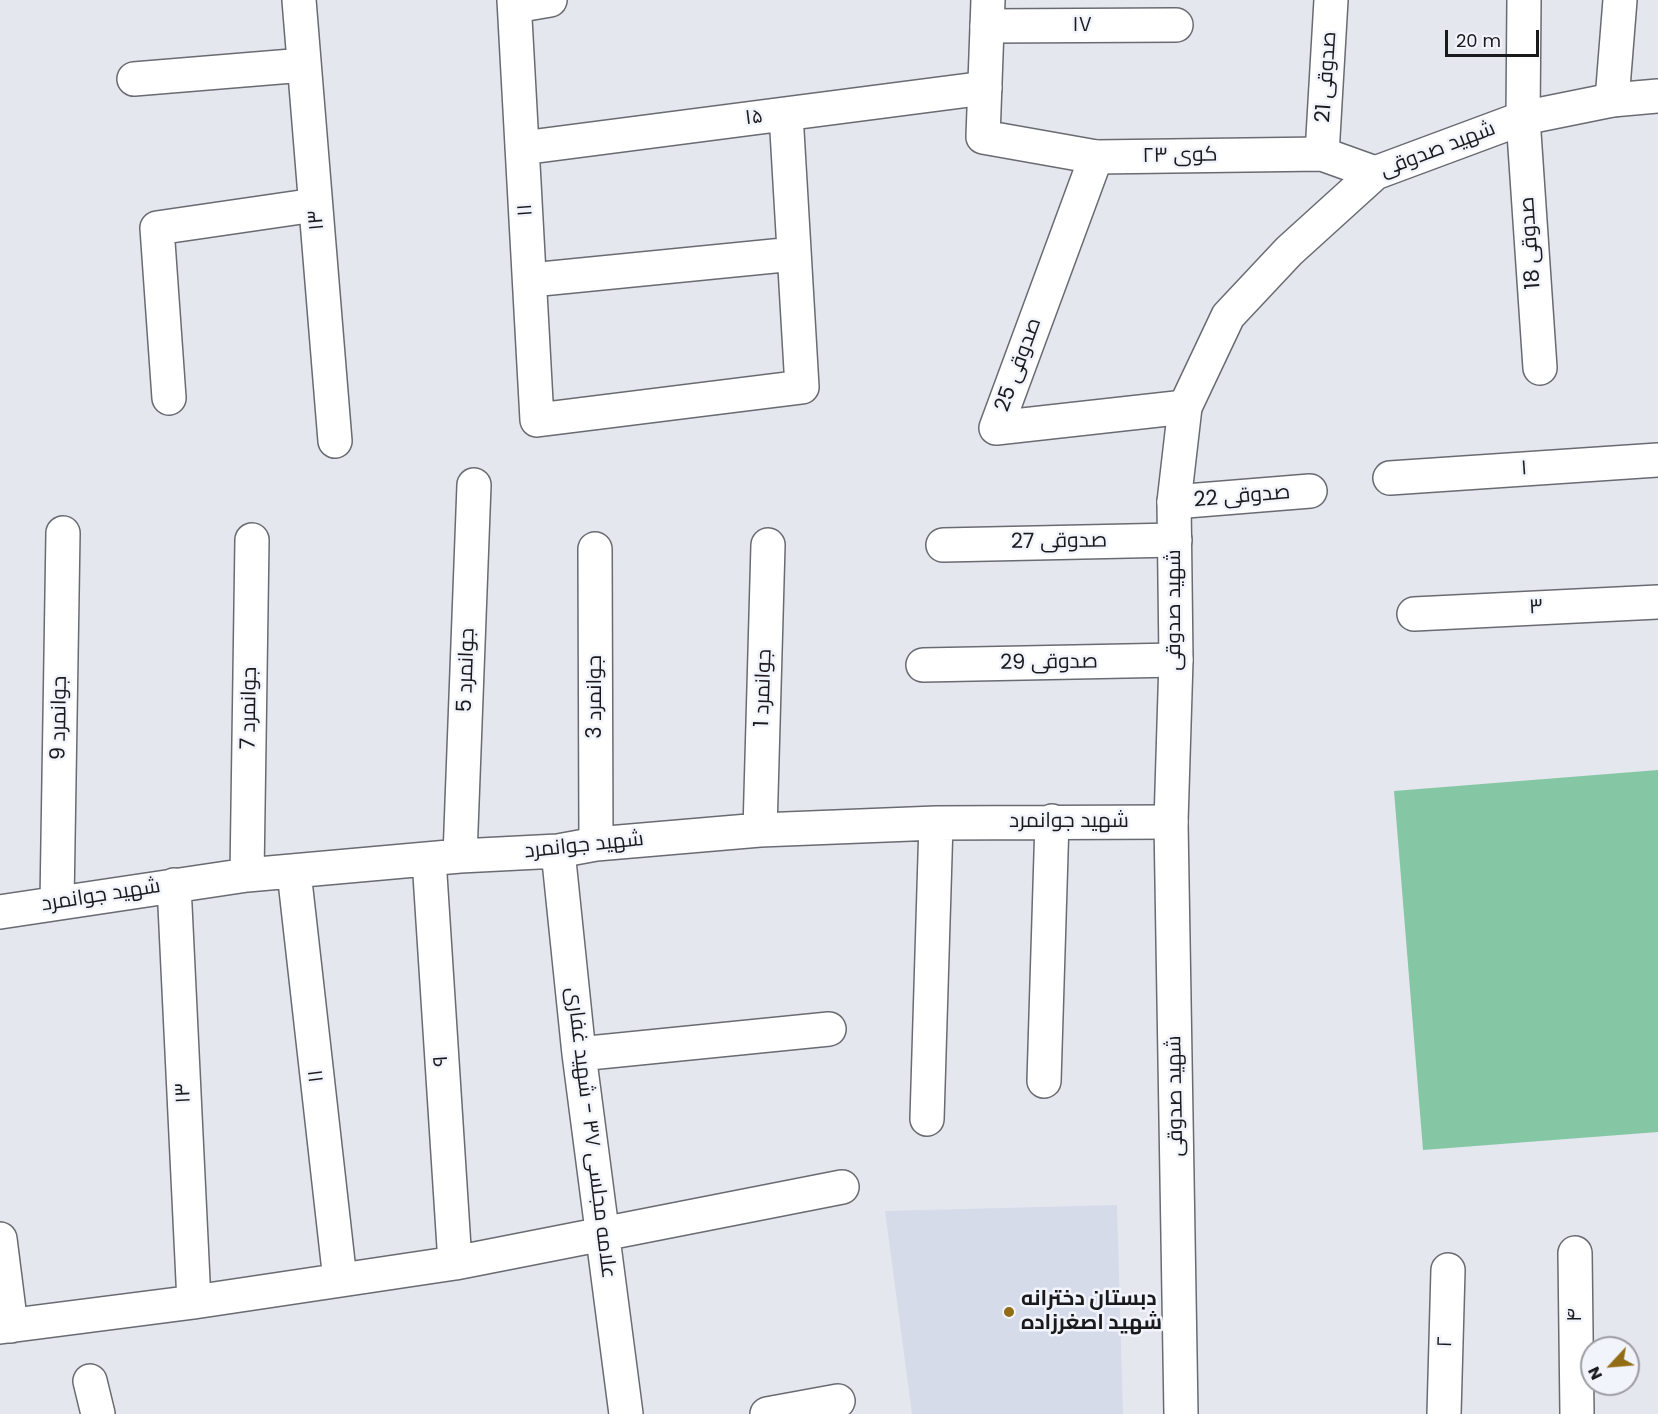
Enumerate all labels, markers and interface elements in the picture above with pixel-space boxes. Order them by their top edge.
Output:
street label: ۱۷ [1072,13,1092,39]
scale bar [1448,18,1542,56]
text: 20 m [1456,28,1501,53]
street label: صدوقی 21 [1311,31,1343,123]
street label: ۱۵ [744,104,764,132]
street label: شهید صدوقی [1377,117,1499,183]
street label: کوی ۲۳ [1142,143,1218,169]
street label: صدوقی 18 [1515,196,1547,290]
street label: ۱۱ [513,203,539,217]
street label: ۱۳ [304,209,330,231]
street label: صدوقی 25 [990,315,1048,415]
street label: ۱ [1520,456,1528,482]
street label: صدوقی 22 [1193,480,1291,514]
street label: صدوقی 27 [1011,529,1107,555]
street label: شهید صدوقی [1162,549,1188,671]
street label: ۳ [1528,595,1544,621]
street label: جوانمرد 5 [453,627,481,713]
street label: جوانمرد 1 [750,649,778,727]
street label: صدوقی 29 [1000,650,1098,676]
street label: جوانمرد 3 [583,655,609,739]
street label: جوانمرد 7 [237,666,263,750]
street label: جوانمرد 9 [47,676,73,760]
street label: شهید جوانمرد [1009,809,1129,835]
street label: شهید جوانمرد [523,827,645,865]
street label: شهید جوانمرد [40,874,162,918]
street label: علامه مجلسی ۳۷ - شهید غفاری [560,986,620,1280]
street label: شهید صدوقی [1162,1035,1190,1157]
street label: ۹ [429,1055,455,1067]
street label: ۱۱ [304,1068,330,1084]
street label: ۱۳ [171,1082,197,1104]
place label: دبستان دخترانه شهید اصغرزاده [1021,1287,1162,1337]
marker: دبستان دخترانه شهید اصغرزاده [1002,1305,1016,1319]
street label: ۴ [1563,1308,1589,1322]
street label: ۲ [1433,1336,1459,1348]
north arrow [1580,1336,1640,1396]
text: N [1582,1363,1608,1384]

